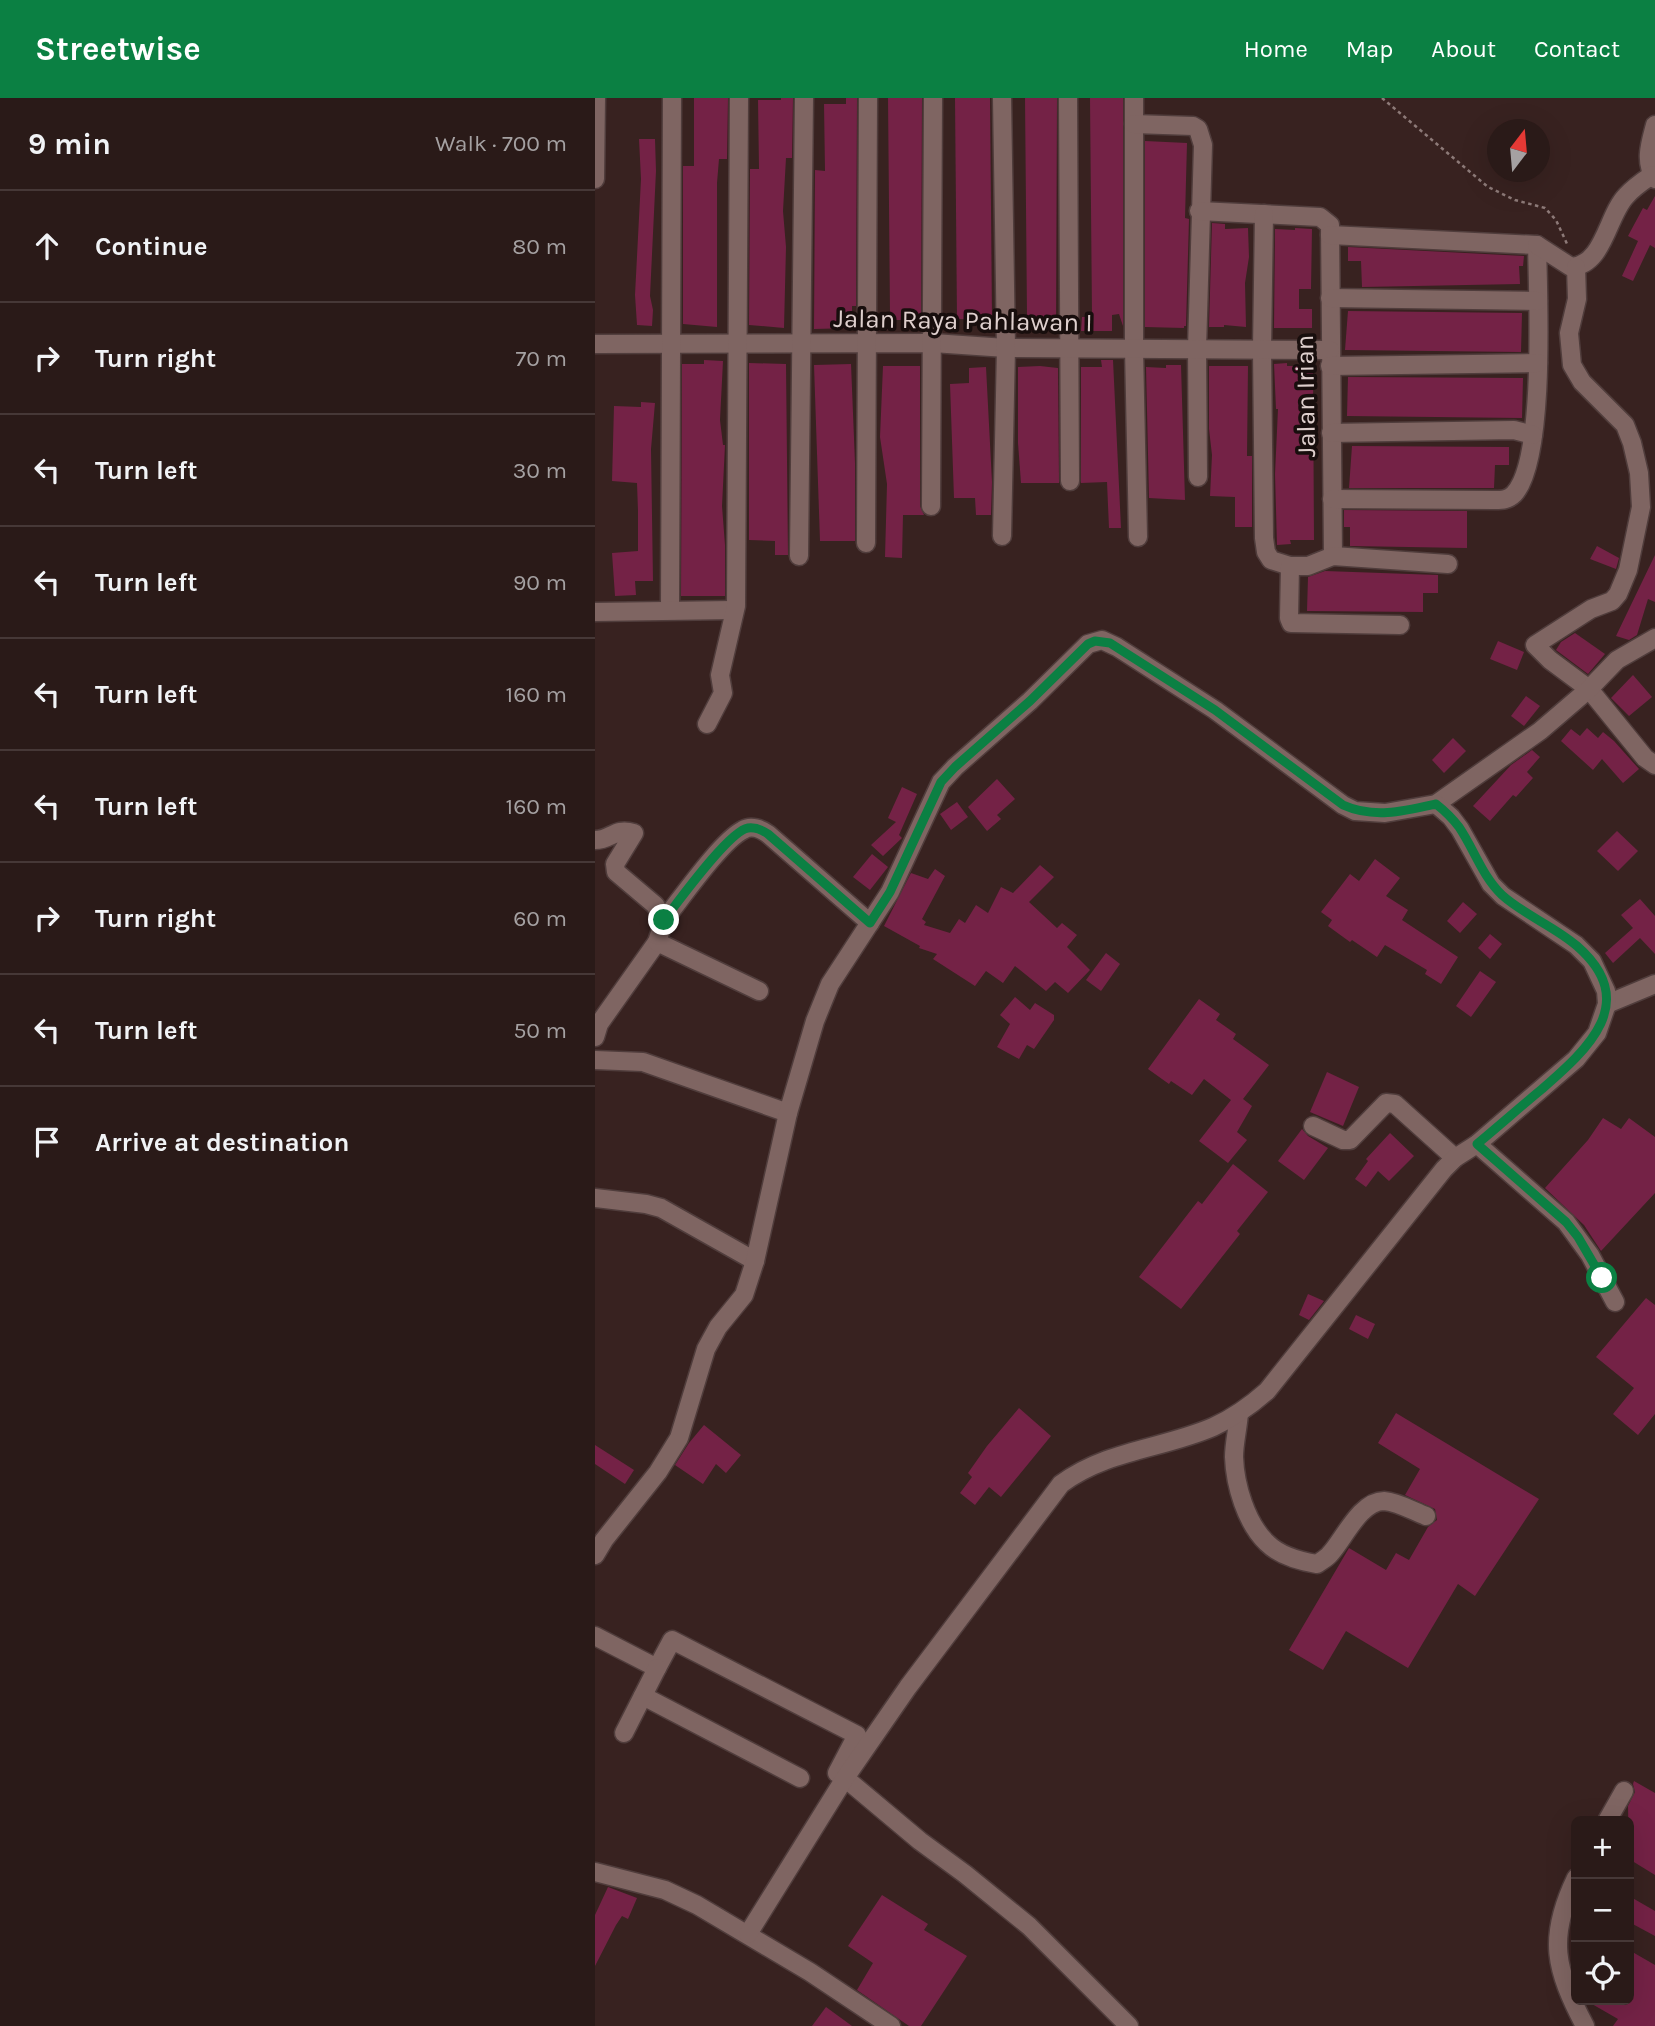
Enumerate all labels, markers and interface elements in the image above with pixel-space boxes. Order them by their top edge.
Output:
text: Streetwise [35,30,201,68]
text: Home [1244,35,1308,63]
text: Map [1346,35,1393,63]
text: About [1431,35,1496,63]
text: Contact [1534,35,1620,63]
north arrow [1487,119,1550,182]
text: 9 min [28,126,111,162]
text: Walk · 700 m [435,130,567,157]
icon: ahead [28,227,66,265]
text: Continue [95,231,207,262]
text: 80 m [512,233,567,260]
street label: Jalan Raya Pahlawan I [833,303,1093,338]
street label: Jalan Irian [1289,334,1322,458]
icon: right [28,339,66,377]
text: Turn right [95,343,216,374]
text: 70 m [516,345,567,372]
icon: left [28,451,66,489]
text: Turn left [95,455,197,486]
text: 30 m [513,457,567,484]
icon: left [28,563,66,601]
text: Turn left [95,567,197,598]
text: 90 m [513,569,567,596]
icon: left [28,675,66,713]
text: Turn left [95,679,197,710]
text: 160 m [506,681,567,708]
icon: left [28,787,66,825]
text: Turn left [95,791,197,822]
text: 160 m [506,793,567,820]
icon: right [28,899,66,937]
text: Turn right [95,903,216,934]
route end [648,904,679,935]
text: 60 m [513,905,567,932]
icon: left [28,1011,66,1049]
text: Turn left [95,1015,197,1046]
text: 50 m [513,1017,567,1044]
icon: arrive [28,1123,66,1161]
text: Arrive at destination [95,1127,349,1158]
route start [1586,1262,1617,1293]
map controls [1571,1816,1634,2005]
button: + [1571,1816,1634,1879]
button: − [1571,1879,1634,1942]
button: locate [1571,1942,1634,2005]

